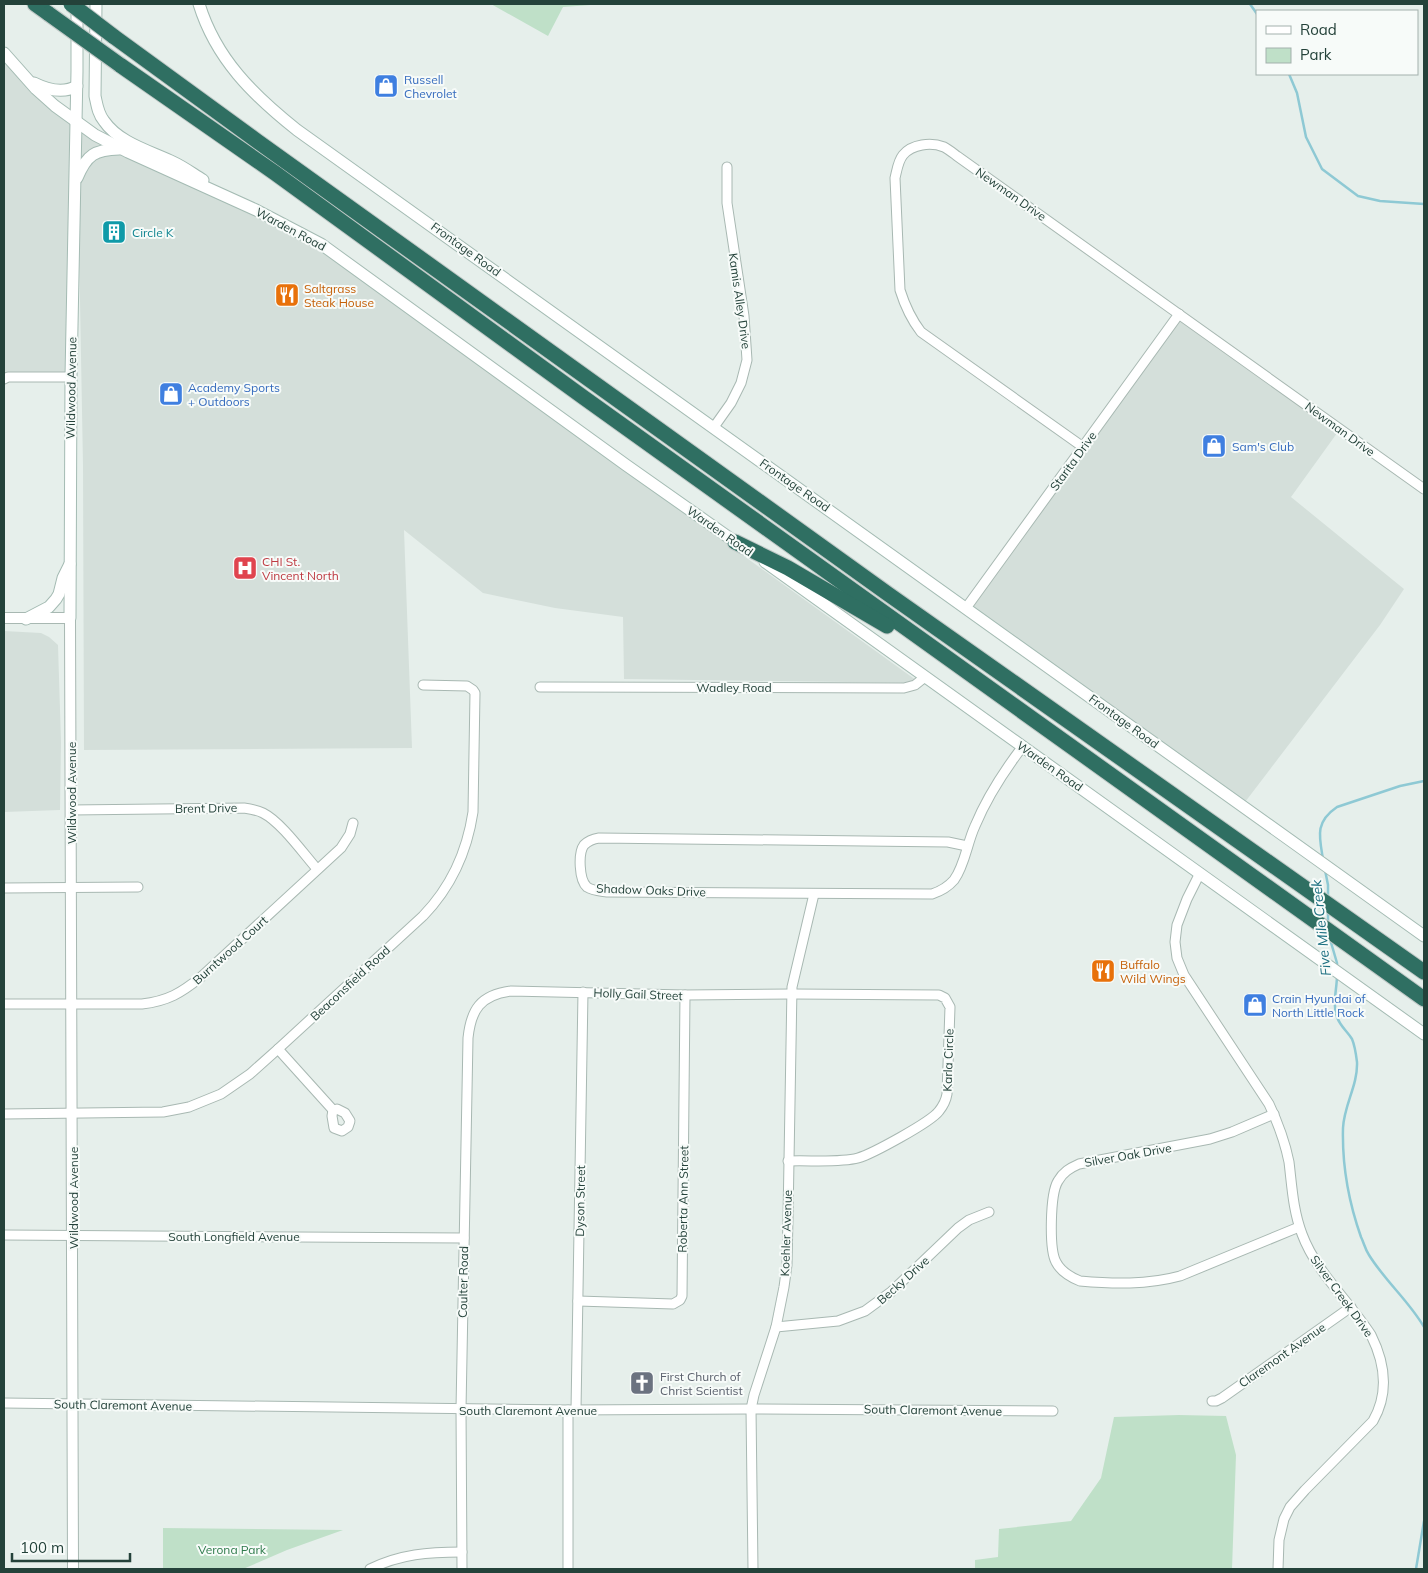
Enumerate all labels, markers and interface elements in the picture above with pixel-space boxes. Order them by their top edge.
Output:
legend [1256,10,1418,75]
text: Road [1300,20,1337,39]
text: Park [1300,45,1332,64]
place label: Russell Chevrolet [404,72,457,101]
shop icon: Russell Chevrolet [373,73,399,99]
street label: Newman Drive [973,164,1049,224]
street label: Warden Road [253,204,329,254]
building icon: Circle K [101,219,127,245]
street label: Frontage Road [428,219,504,279]
place label: Circle K [132,225,174,240]
street label: Kamis Alley Drive [726,252,754,350]
place label: Saltgrass Steak House [304,281,374,310]
restaurant icon: Saltgrass Steak House [274,282,300,308]
street label: Wildwood Avenue [63,337,79,439]
place label: Academy Sports + Outdoors [188,380,280,409]
shop icon: Academy Sports + Outdoors [158,381,184,407]
street label: Newman Drive [1302,399,1378,459]
street label: Starita Drive [1046,428,1100,494]
shop icon: Sam's Club [1201,433,1227,459]
place label: Sam's Club [1232,439,1294,454]
street label: Frontage Road [757,455,833,515]
street label: Warden Road [684,503,756,559]
place label: CHI St. Vincent North [262,554,339,583]
hospital icon: CHI St. Vincent North [232,555,258,581]
street label: Wadley Road [696,680,772,695]
street label: Frontage Road [1086,691,1162,751]
street label: Warden Road [1014,738,1086,794]
street label: Wildwood Avenue [64,742,79,844]
street label: Brent Drive [175,800,237,816]
water label: Five Mile Creek [1307,878,1335,977]
street label: Shadow Oaks Drive [596,881,706,899]
street label: Burntwood Court [189,912,271,988]
street label: Beaconsfield Road [307,942,393,1024]
place label: Buffalo Wild Wings [1120,957,1186,986]
restaurant icon: Buffalo Wild Wings [1090,958,1116,984]
street label: Holly Gail Street [593,985,683,1003]
place label: Crain Hyundai of North Little Rock [1272,991,1366,1020]
shop icon: Crain Hyundai of North Little Rock [1242,992,1268,1018]
street label: Karla Circle [939,1028,957,1092]
street label: Silver Oak Drive [1083,1140,1173,1170]
street label: Roberta Ann Street [675,1145,691,1253]
street label: Wildwood Avenue [66,1147,81,1249]
street label: Dyson Street [572,1165,588,1237]
street label: Koehler Avenue [777,1189,795,1277]
street label: South Longfield Avenue [168,1229,300,1244]
street label: Coulter Road [455,1246,471,1318]
street label: Silver Creek Drive [1307,1252,1377,1340]
street label: Becky Drive [874,1253,932,1307]
street label: Claremont Avenue [1236,1319,1328,1391]
place label: First Church of Christ Scientist [660,1369,743,1398]
church icon: First Church of Christ Scientist [629,1370,655,1396]
street label: South Claremont Avenue [54,1396,192,1414]
street label: South Claremont Avenue [864,1401,1002,1419]
street label: South Claremont Avenue [459,1403,597,1418]
scale bar [12,1530,130,1562]
text: 100 m [20,1538,64,1557]
park label: Verona Park [198,1542,267,1557]

